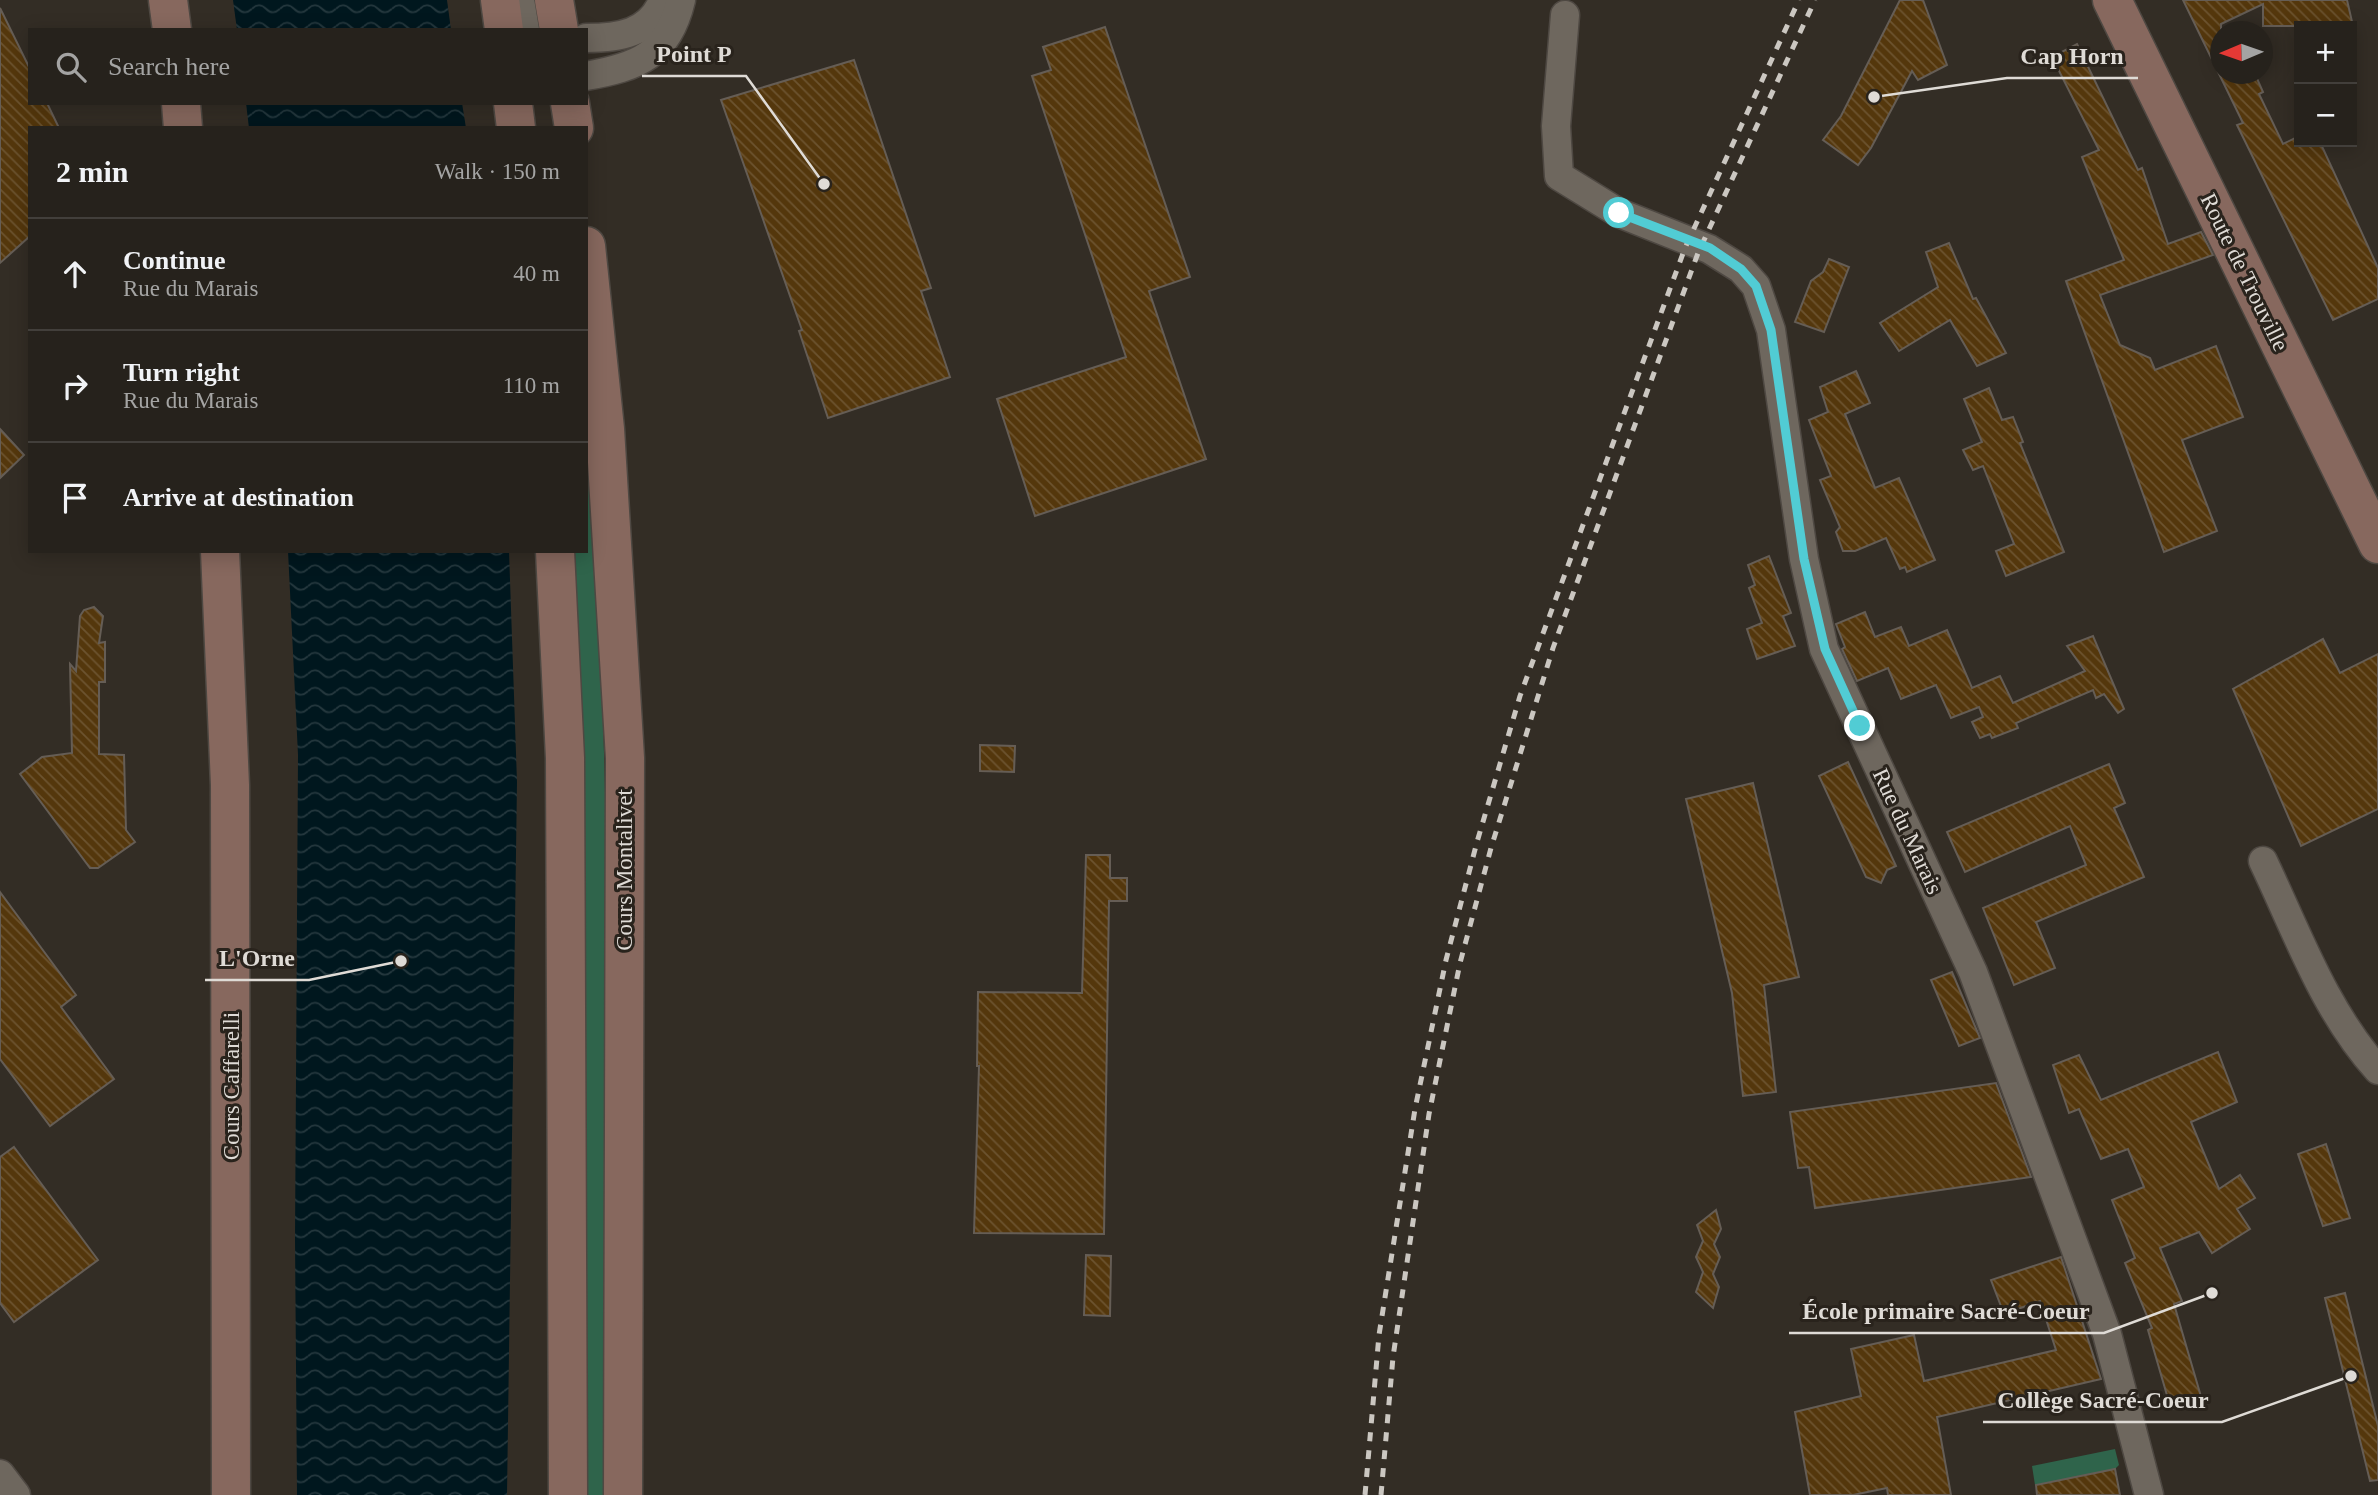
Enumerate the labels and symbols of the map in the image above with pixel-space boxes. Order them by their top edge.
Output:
north arrow [2210,21,2273,84]
callout: Point P [642,31,746,76]
callout: Cap Horn [2007,33,2138,78]
text: Point P [656,41,732,67]
text: Cap Horn [2020,43,2124,69]
street label: Route de Trouville [2196,189,2294,355]
route start [1603,197,1634,228]
route end [1844,710,1875,741]
street label: Rue du Marais [1868,765,1948,898]
street label: Cours Montalivet [612,789,637,951]
callout: L'Orne [205,935,309,980]
text: L'Orne [219,945,295,971]
street label: Cours Caffarelli [219,1012,244,1160]
callout: École primaire Sacré-Coeur [1789,1288,2104,1333]
text: École primaire Sacré-Coeur [1802,1298,2090,1324]
callout: Collège Sacré-Coeur [1983,1377,2222,1422]
text: Collège Sacré-Coeur [1997,1387,2209,1413]

